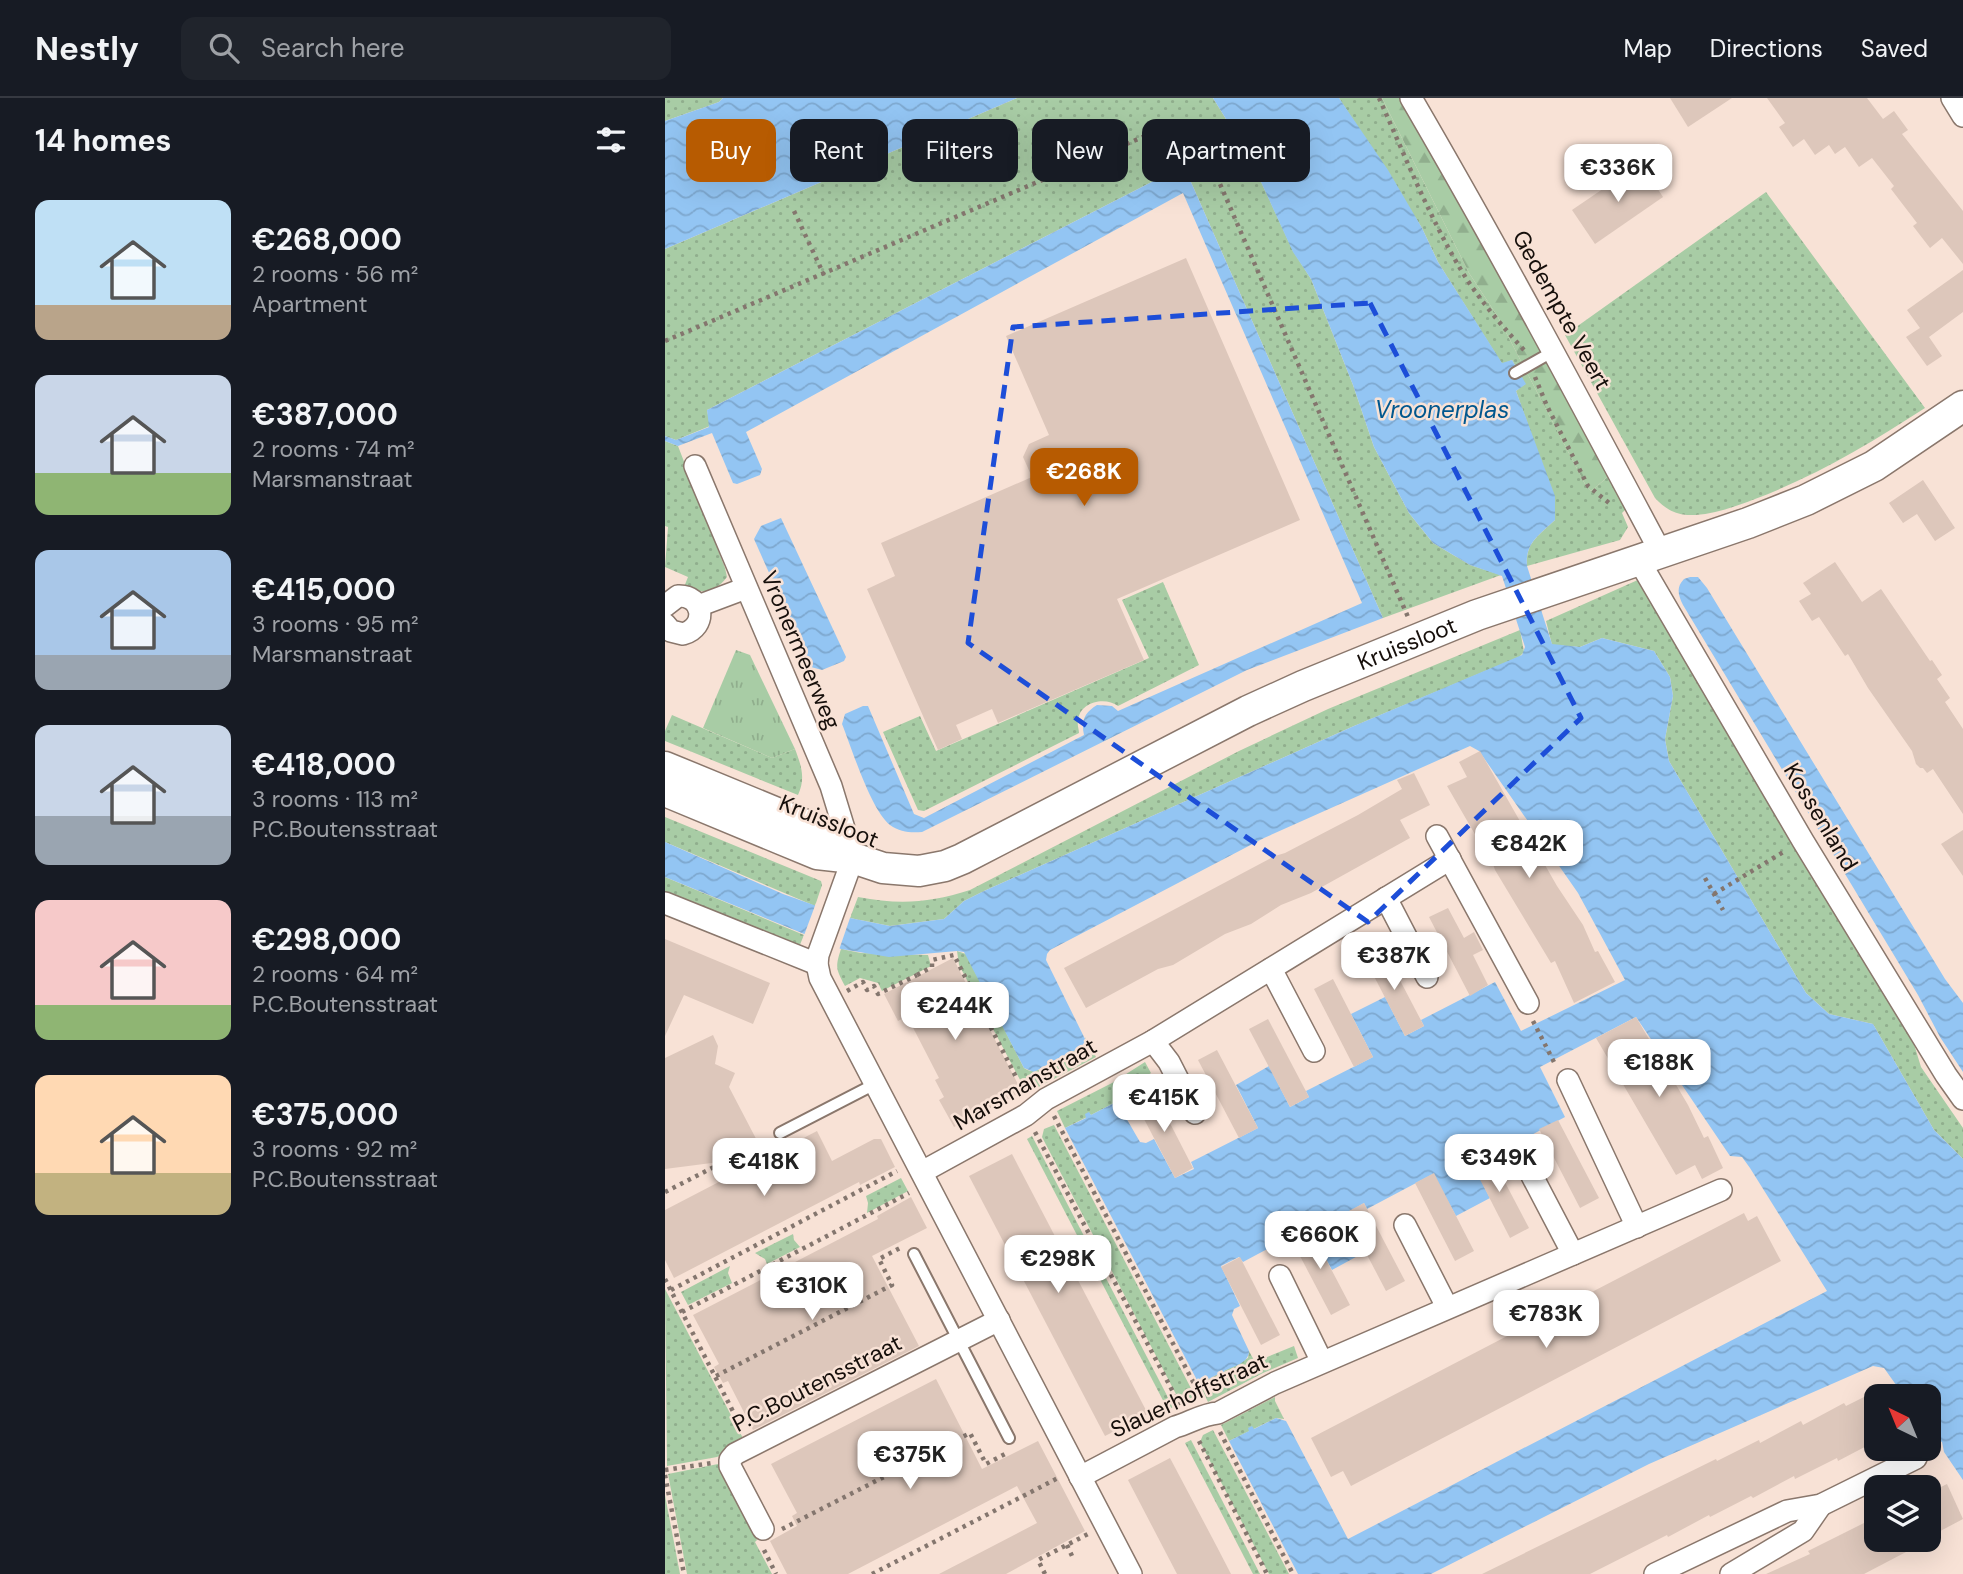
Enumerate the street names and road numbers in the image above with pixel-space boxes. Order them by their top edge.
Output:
street label: Gedempte Veert [1506,225,1618,395]
street label: Vronermeerweg [754,566,848,734]
street label: Kruissloot [1353,610,1461,677]
street label: Kossenland [1777,757,1865,877]
street label: Kruissloot [775,787,883,855]
street label: Marsmanstraat [948,1031,1102,1137]
street label: P.C.Boutensstraat [727,1327,907,1439]
street label: Slauerhoffstraat [1106,1345,1272,1445]

